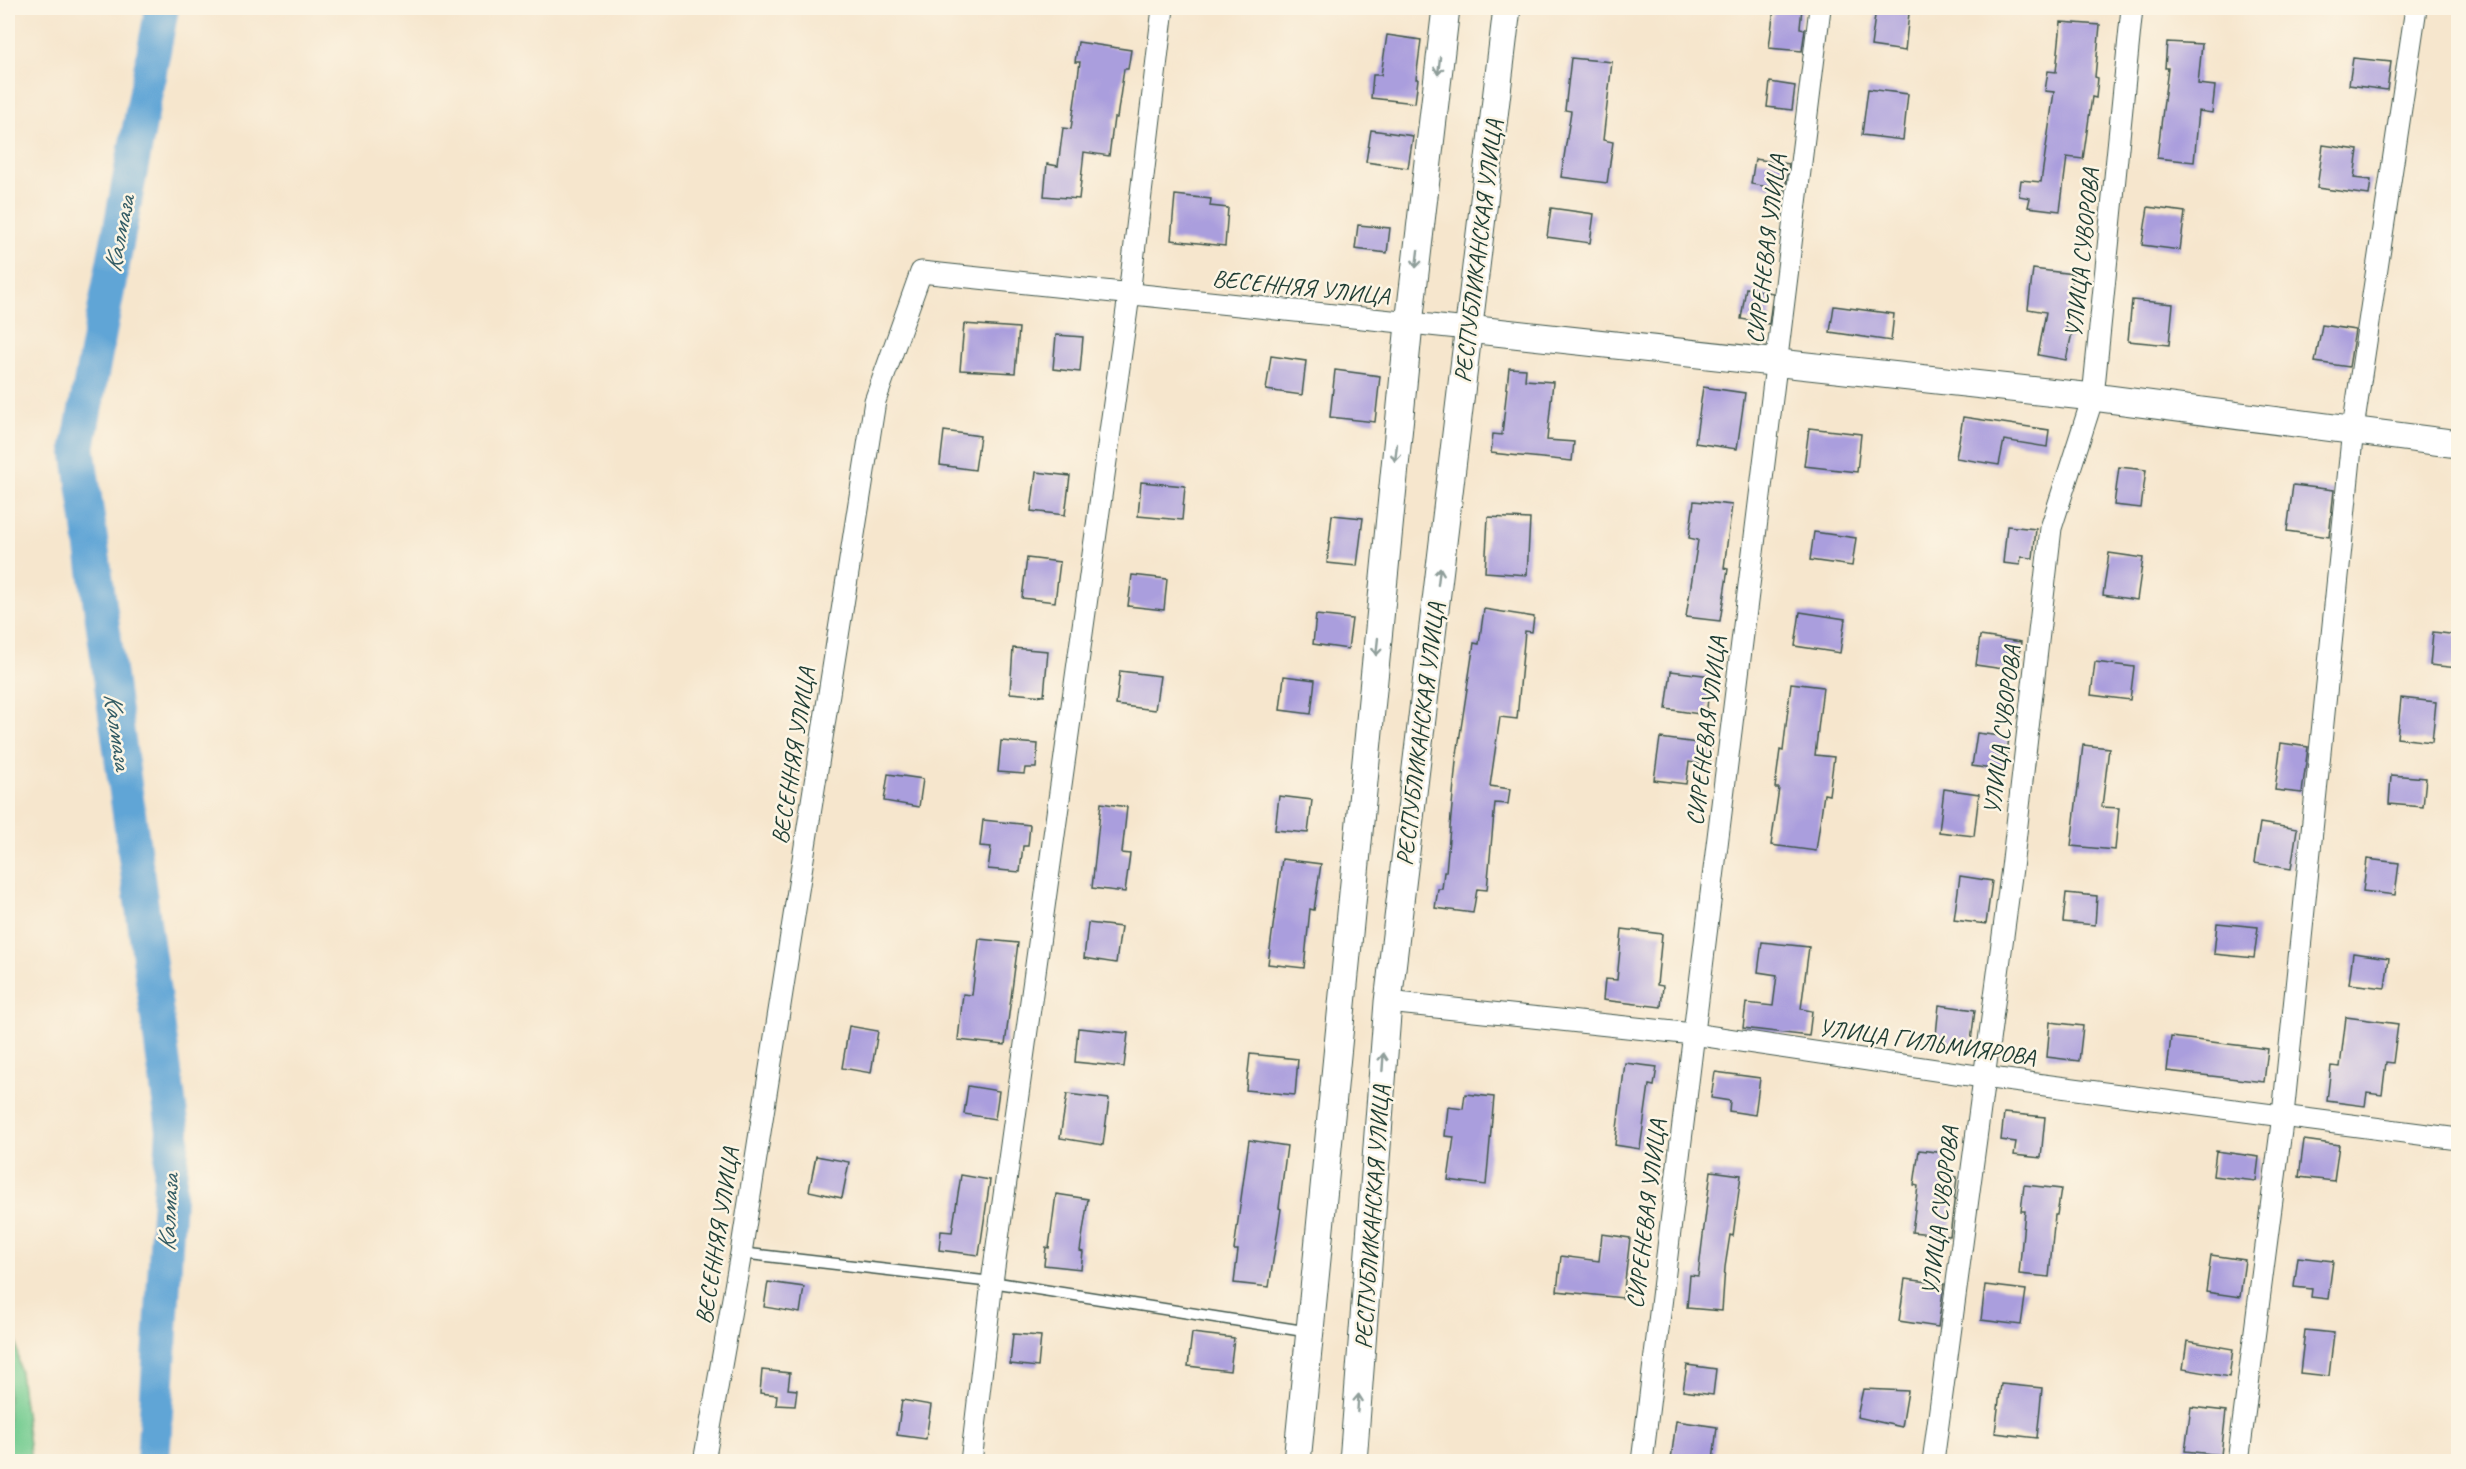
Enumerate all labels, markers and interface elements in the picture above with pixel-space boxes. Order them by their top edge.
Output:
one-way arrow [1433,55,1444,75]
street label: РЕСПУБЛИКАНСКАЯ УЛИЦА [1447,117,1509,384]
street label: СИРЕНЕВАЯ УЛИЦА [1740,152,1793,345]
street label: УЛИЦА СУВОРОВА [2058,166,2106,339]
water label: Калмаза [95,190,143,275]
one-way arrow [1411,249,1422,269]
street label: ВЕСЕННЯЯ УЛИЦА [1211,263,1392,311]
one-way arrow [1390,443,1401,463]
one-way arrow [1433,567,1444,587]
street label: РЕСПУБЛИКАНСКАЯ УЛИЦА [1389,600,1451,867]
street label: СИРЕНЕВАЯ УЛИЦА [1680,634,1733,827]
one-way arrow [1371,637,1382,657]
street label: УЛИЦА СУВОРОВА [1977,643,2027,816]
street label: ВЕСЕННЯЯ УЛИЦА [764,665,822,846]
water label: Калмаза [96,691,140,775]
street label: УЛИЦА ГИЛЬМИЯРОВА [1817,1012,2038,1072]
one-way arrow [1378,1053,1389,1073]
street label: РЕСПУБЛИКАНСКАЯ УЛИЦА [1348,1083,1396,1350]
street label: СИРЕНЕВАЯ УЛИЦА [1620,1117,1673,1310]
street label: УЛИЦА СУВОРОВА [1915,1124,1965,1297]
street label: ВЕСЕННЯЯ УЛИЦА [688,1145,746,1326]
water label: Калмаза [150,1170,187,1252]
one-way arrow [1353,1394,1364,1414]

